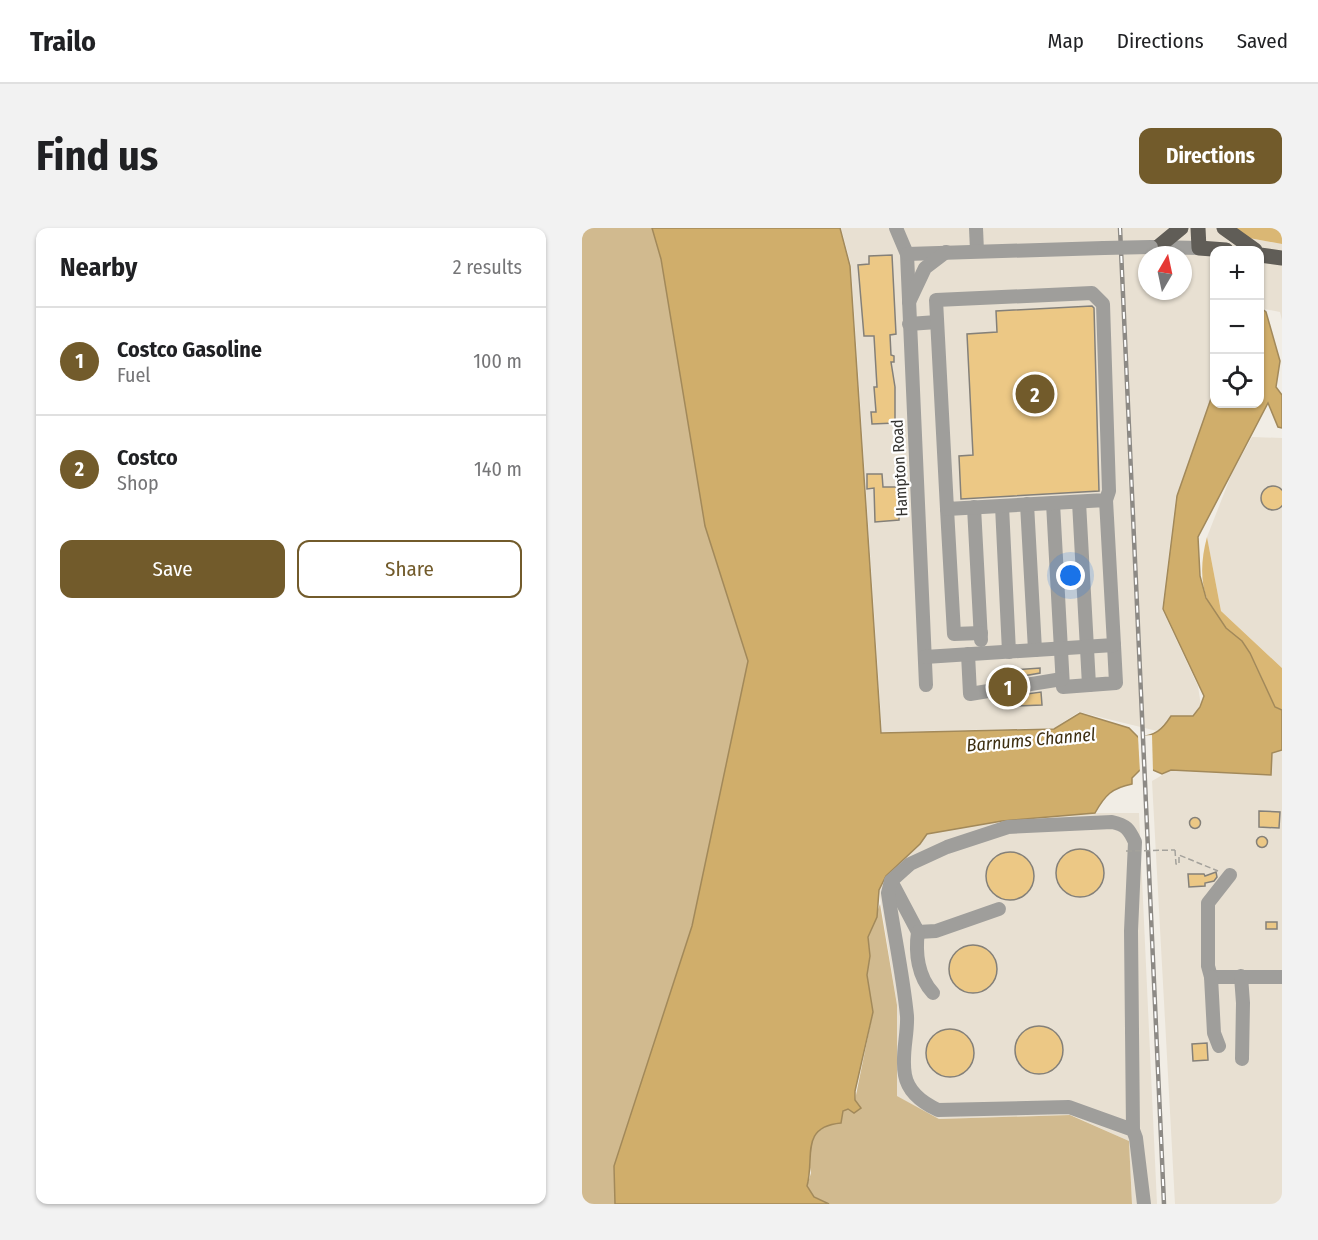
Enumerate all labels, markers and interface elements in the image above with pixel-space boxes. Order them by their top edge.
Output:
text: Trailo [30,25,96,58]
text: Map [1047,28,1084,54]
text: Directions [1117,28,1204,54]
text: Saved [1237,28,1288,54]
button: Directions [1139,128,1282,184]
text: Find us [36,131,158,181]
north arrow [1138,246,1192,300]
map controls [1210,246,1264,408]
button: + [1210,246,1264,300]
text: Nearby [60,252,137,283]
text: 2 results [453,255,522,279]
button: − [1210,300,1264,354]
text: Costco Gasoline [117,336,262,363]
text: 1 [75,349,84,373]
text: 100 m [473,349,522,373]
button: locate [1210,354,1264,408]
text: Fuel [117,363,151,387]
pin: 2 [1016,372,1054,416]
street label: Hampton Road [887,419,912,517]
text: Costco [117,444,178,471]
text: 2 [75,457,84,481]
text: 140 m [474,457,522,481]
text: Shop [117,471,159,495]
button: Save [60,540,285,598]
button: Share [297,540,522,598]
your location [1056,561,1085,590]
pin: 1 [988,664,1028,710]
water label: Barnums Channel [966,723,1097,757]

